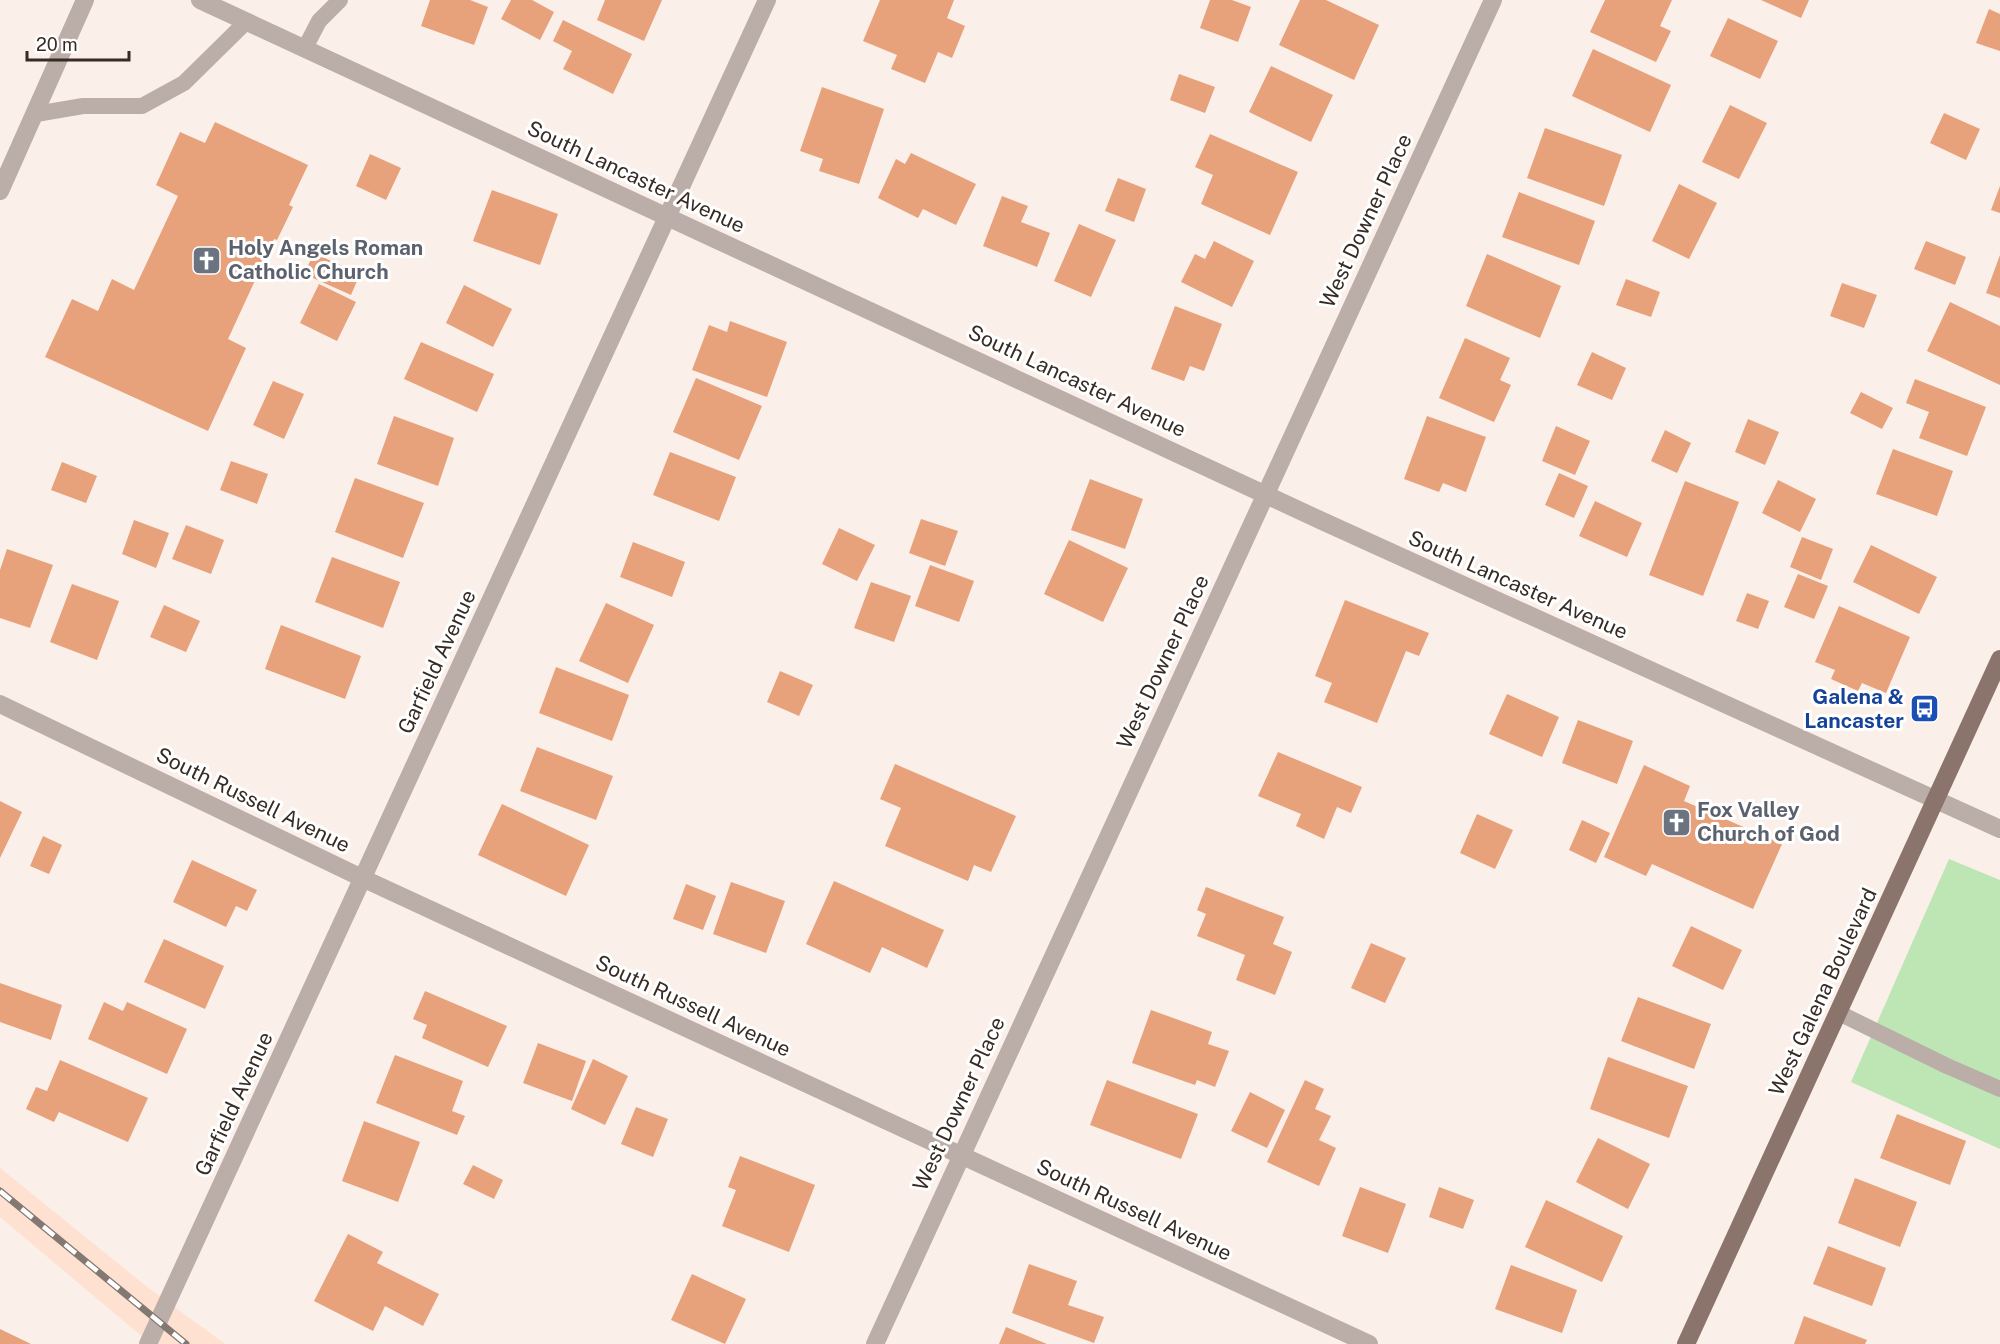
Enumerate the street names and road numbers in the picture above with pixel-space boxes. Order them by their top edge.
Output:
street label: South Lancaster Avenue [523,115,749,238]
street label: West Downer Place [1314,130,1417,312]
street label: South Lancaster Avenue [964,319,1190,442]
street label: South Lancaster Avenue [1405,525,1632,644]
street label: West Downer Place [1111,571,1214,753]
street label: Garfield Avenue [392,586,481,738]
street label: South Russell Avenue [152,742,354,857]
street label: West Galena Boulevard [1763,884,1882,1100]
street label: South Russell Avenue [592,949,795,1062]
street label: West Downer Place [907,1013,1010,1195]
street label: Garfield Avenue [189,1028,278,1180]
street label: South Russell Avenue [1033,1153,1236,1266]

